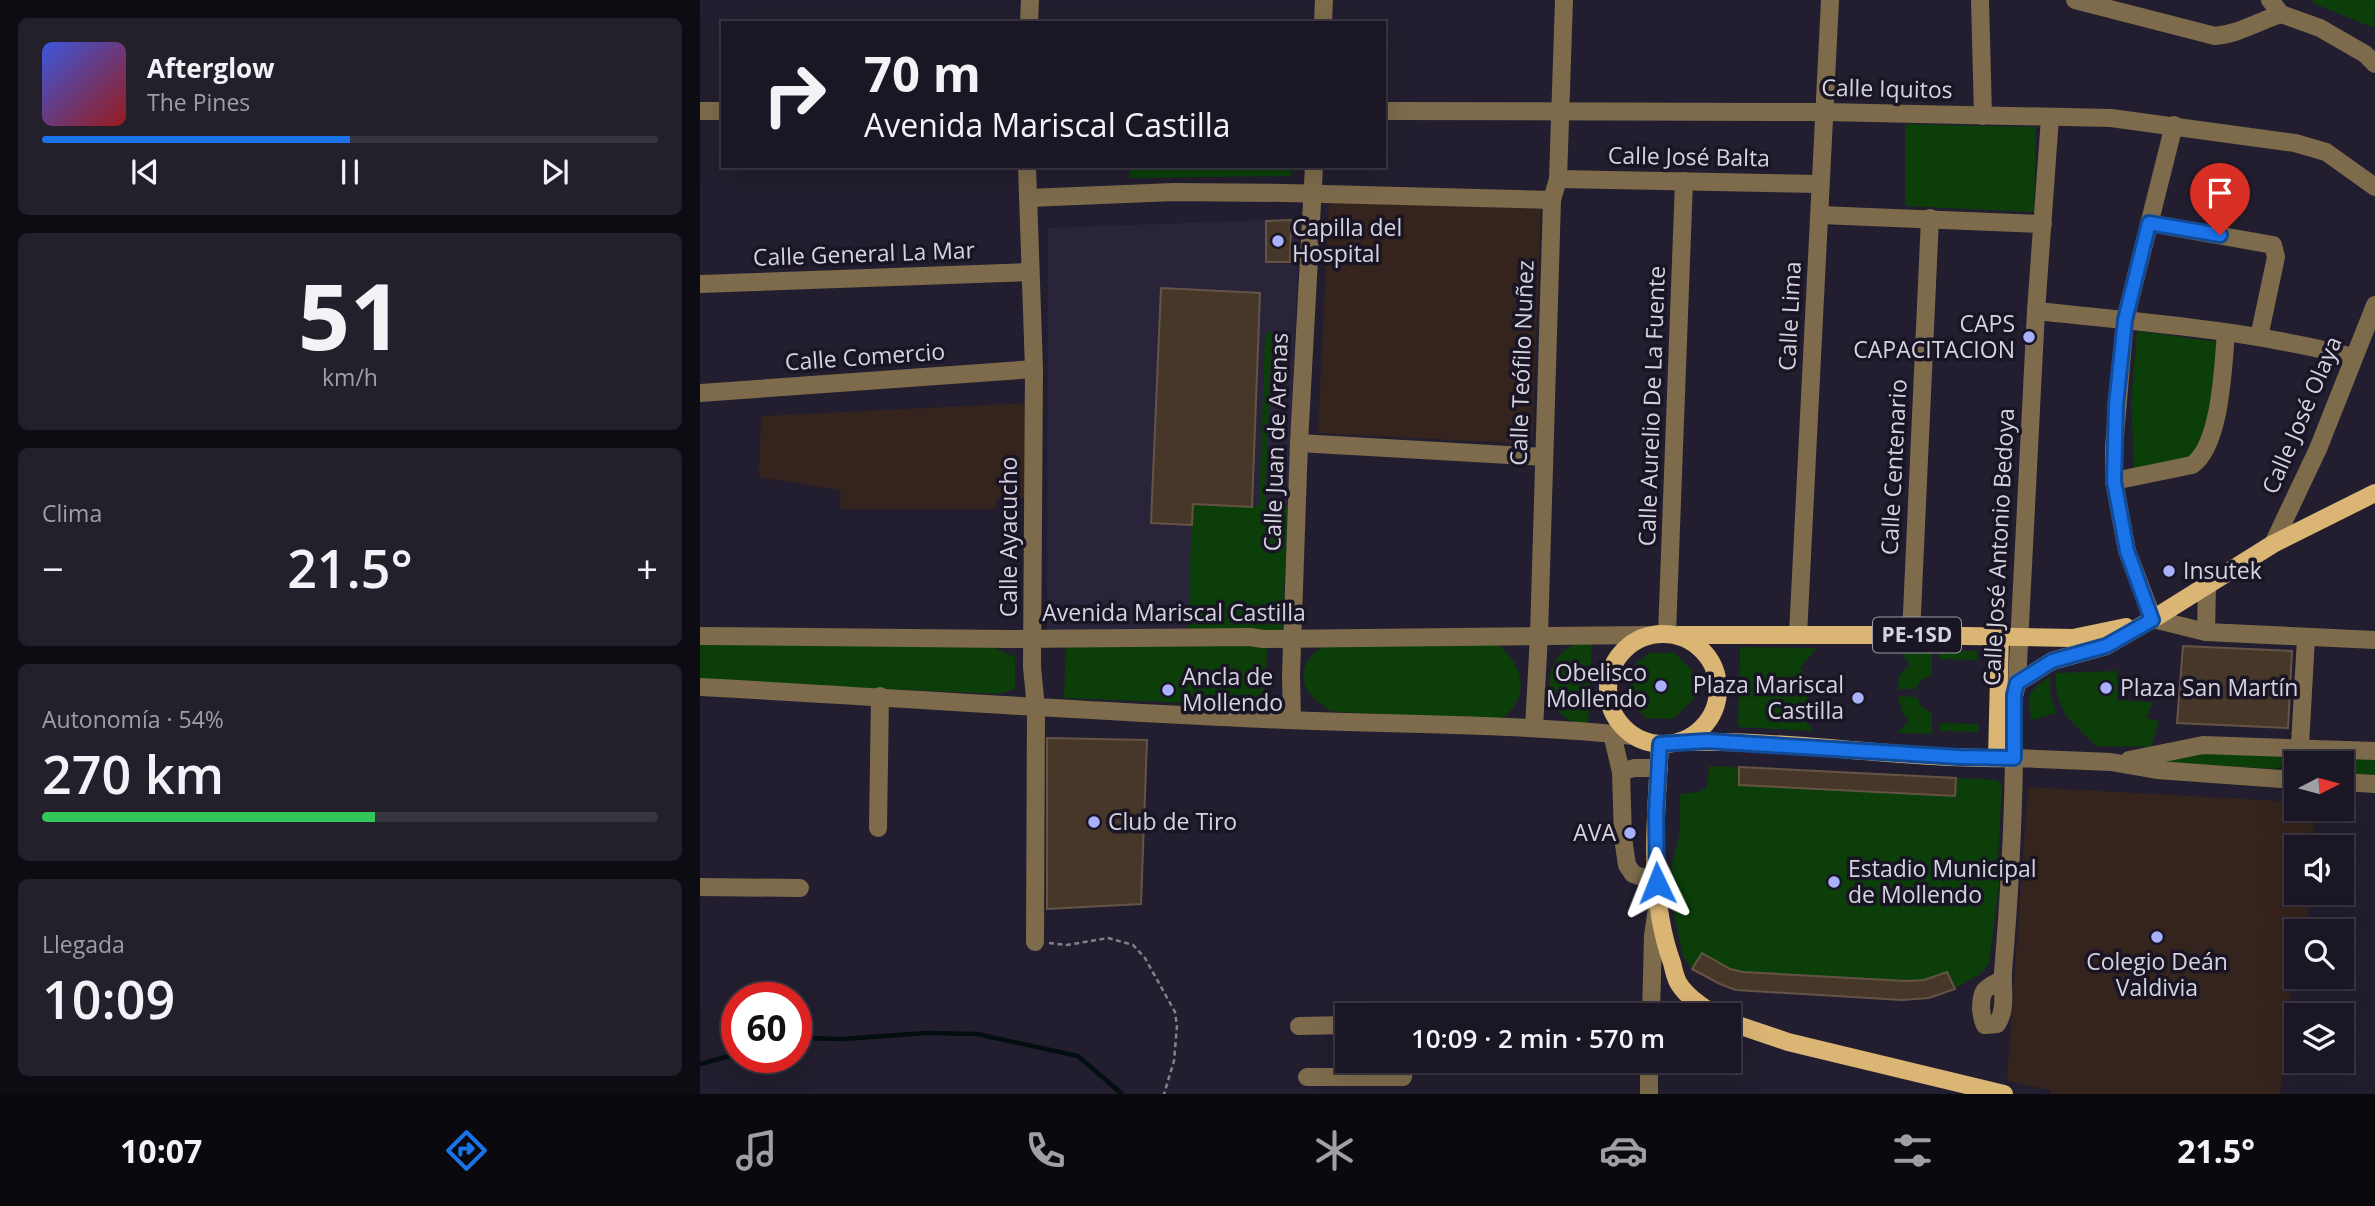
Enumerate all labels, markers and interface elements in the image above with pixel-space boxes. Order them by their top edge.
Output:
text: 70 m [864,40,981,106]
icon: right [749,49,840,140]
text: Afterglow [147,50,274,86]
street label: Calle Iquitos [1821,71,1953,105]
text: The Pines [147,86,250,118]
text: Avenida Mariscal Castilla [864,103,1231,146]
street label: Calle José Balta [1608,139,1770,173]
icon: previous [126,153,164,191]
icon: pause [331,153,369,191]
icon: next [536,153,574,191]
pin [2190,163,2250,235]
icon: arrive [2201,174,2239,212]
place label: Capilla del Hospital [1292,211,1402,269]
street label: Calle General La Mar [752,233,976,273]
marker: Capilla del Hospital [1270,233,1286,249]
text: 51 [298,253,402,377]
street label: Calle Teófilo Nuñez [1501,260,1541,466]
street label: Calle Lima [1770,260,1808,372]
street label: Calle Aurelio De La Fuente [1630,265,1672,547]
place label: CAPS CAPACITACION [1853,307,2015,365]
marker: CAPS CAPACITACION [2021,329,2037,345]
street label: Calle José Olaya [2253,331,2349,498]
street label: Calle Juan de Arenas [1255,332,1295,552]
street label: Calle Comercio [784,334,946,378]
text: km/h [322,361,378,393]
street label: Calle Centenario [1872,378,1914,556]
street label: Calle José Antonio Bedoya [1975,407,2021,687]
street label: Calle Ayacucho [992,457,1024,617]
text: Clima [42,497,102,529]
text: 21.5° [287,532,413,603]
text: − [42,542,64,594]
text: + [636,542,658,594]
place label: Insutek [2183,554,2262,586]
marker: Insutek [2161,563,2177,579]
street label: Avenida Mariscal Castilla [1042,596,1306,628]
road number: PE-1SD [1873,618,1961,652]
place label: Obelisco Mollendo [1546,656,1647,714]
place label: Ancla de Mollendo [1182,660,1283,718]
place label: Plaza Mariscal Castilla [1693,668,1844,726]
place label: Plaza San Martín [2120,671,2298,703]
marker: Obelisco Mollendo [1653,678,1669,694]
marker: Plaza San Martín [2098,680,2114,696]
marker: Ancla de Mollendo [1160,682,1176,698]
marker: Plaza Mariscal Castilla [1850,690,1866,706]
text: Autonomía · 54% [42,703,224,735]
text: 270 km [42,738,224,809]
north arrow [2284,751,2354,821]
map controls [2284,751,2354,1073]
place label: Club de Tiro [1108,805,1237,837]
marker: Club de Tiro [1086,814,1102,830]
place label: AVA [1573,816,1616,848]
marker: AVA [1622,825,1638,841]
button: sound [2284,835,2354,905]
position arrow [1620,846,1694,920]
place label: Estadio Municipal de Mollendo [1848,852,2037,910]
marker: Estadio Municipal de Mollendo [1826,874,1842,890]
button: search [2284,919,2354,989]
text: Llegada [42,928,125,960]
marker: Colegio Deán Valdivia [2149,929,2165,945]
place label: Colegio Deán Valdivia [2086,945,2228,1003]
text: 10:09 [42,963,175,1034]
speed limit sign: 60 [721,982,812,1073]
button: layers [2284,1003,2354,1073]
text: 10:09 · 2 min · 570 m [1411,1020,1665,1056]
icon: directions [442,1126,491,1175]
icon: music [732,1126,781,1175]
icon: phone [1021,1126,1070,1175]
icon: climate [1310,1126,1359,1175]
icon: car [1599,1126,1648,1175]
icon: filters [1888,1126,1937,1175]
text: 10:07 [120,1129,202,1172]
text: 21.5° [2177,1129,2255,1172]

